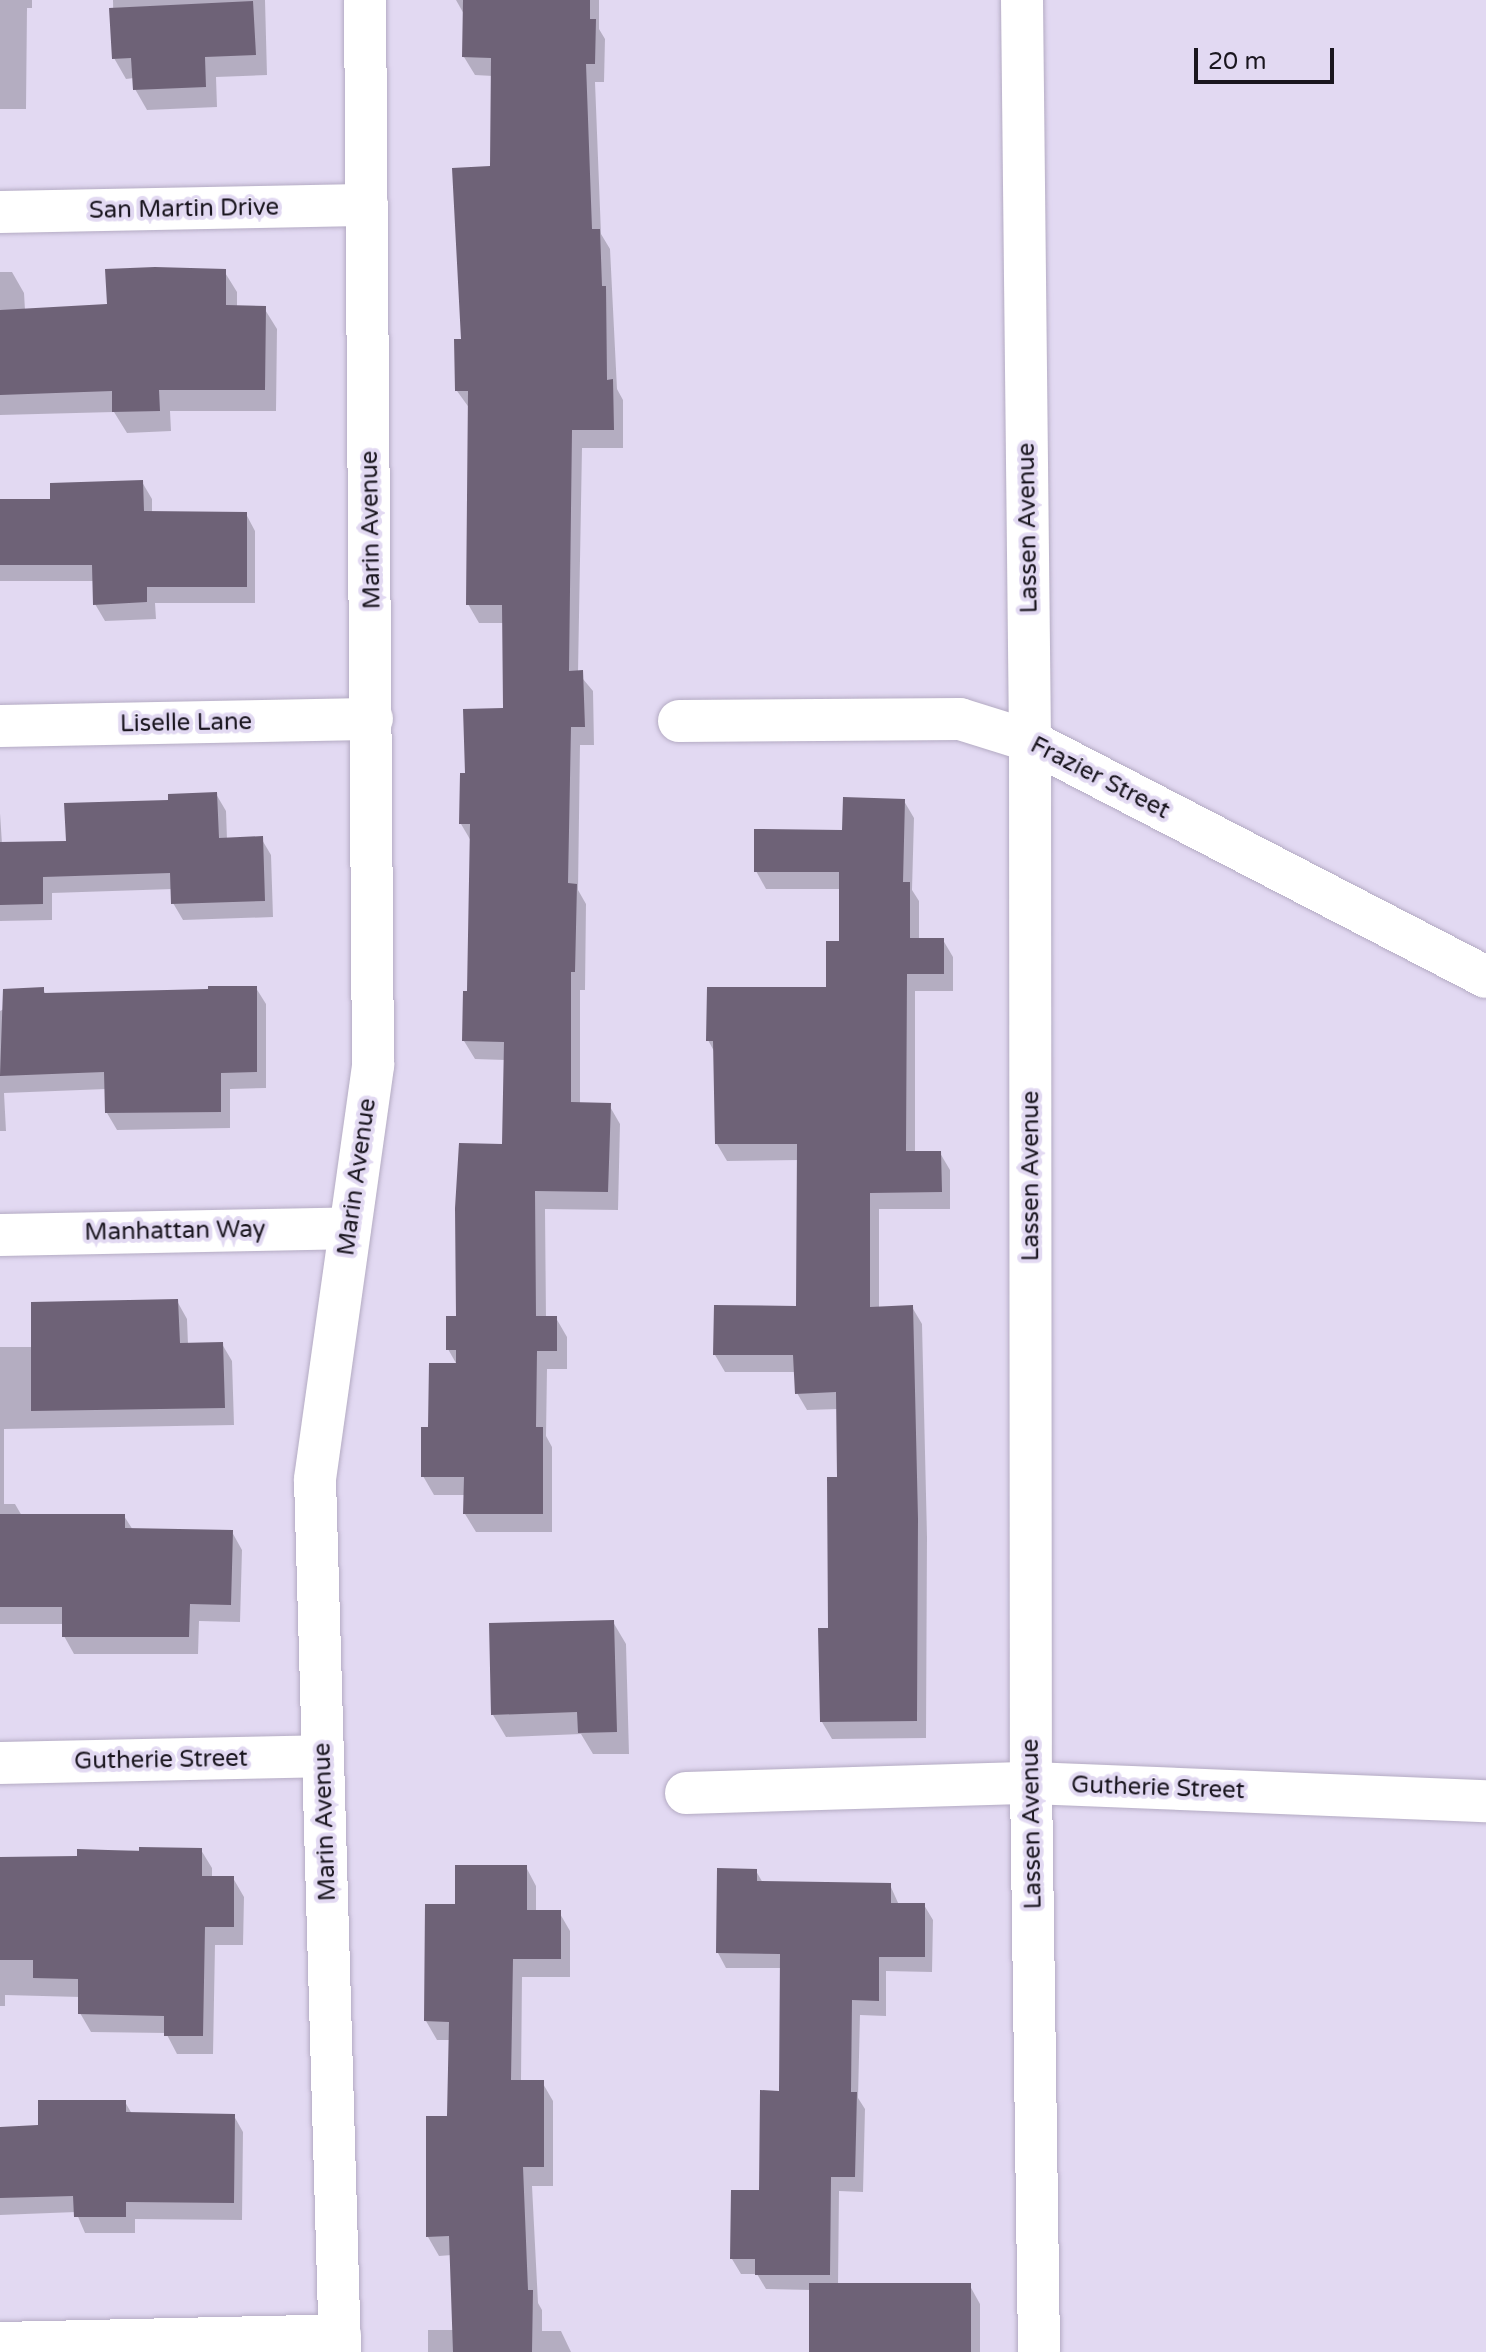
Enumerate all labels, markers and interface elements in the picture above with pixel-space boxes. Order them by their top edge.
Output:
scale bar [1198,32,1338,82]
text: 20 m [1208,47,1266,76]
street label: San Martin Drive [89,193,279,225]
street label: Lassen Avenue [1012,442,1044,614]
street label: Marin Avenue [355,450,387,610]
street label: Liselle Lane [120,707,252,739]
street label: Frazier Street [1026,731,1174,825]
street label: Lassen Avenue [1017,1091,1045,1261]
street label: Marin Avenue [332,1096,382,1258]
street label: Manhattan Way [84,1215,266,1247]
street label: Lassen Avenue [1016,1738,1048,1910]
street label: Marin Avenue [308,1742,342,1902]
street label: Gutherie Street [74,1744,248,1776]
street label: Gutherie Street [1071,1771,1245,1805]

